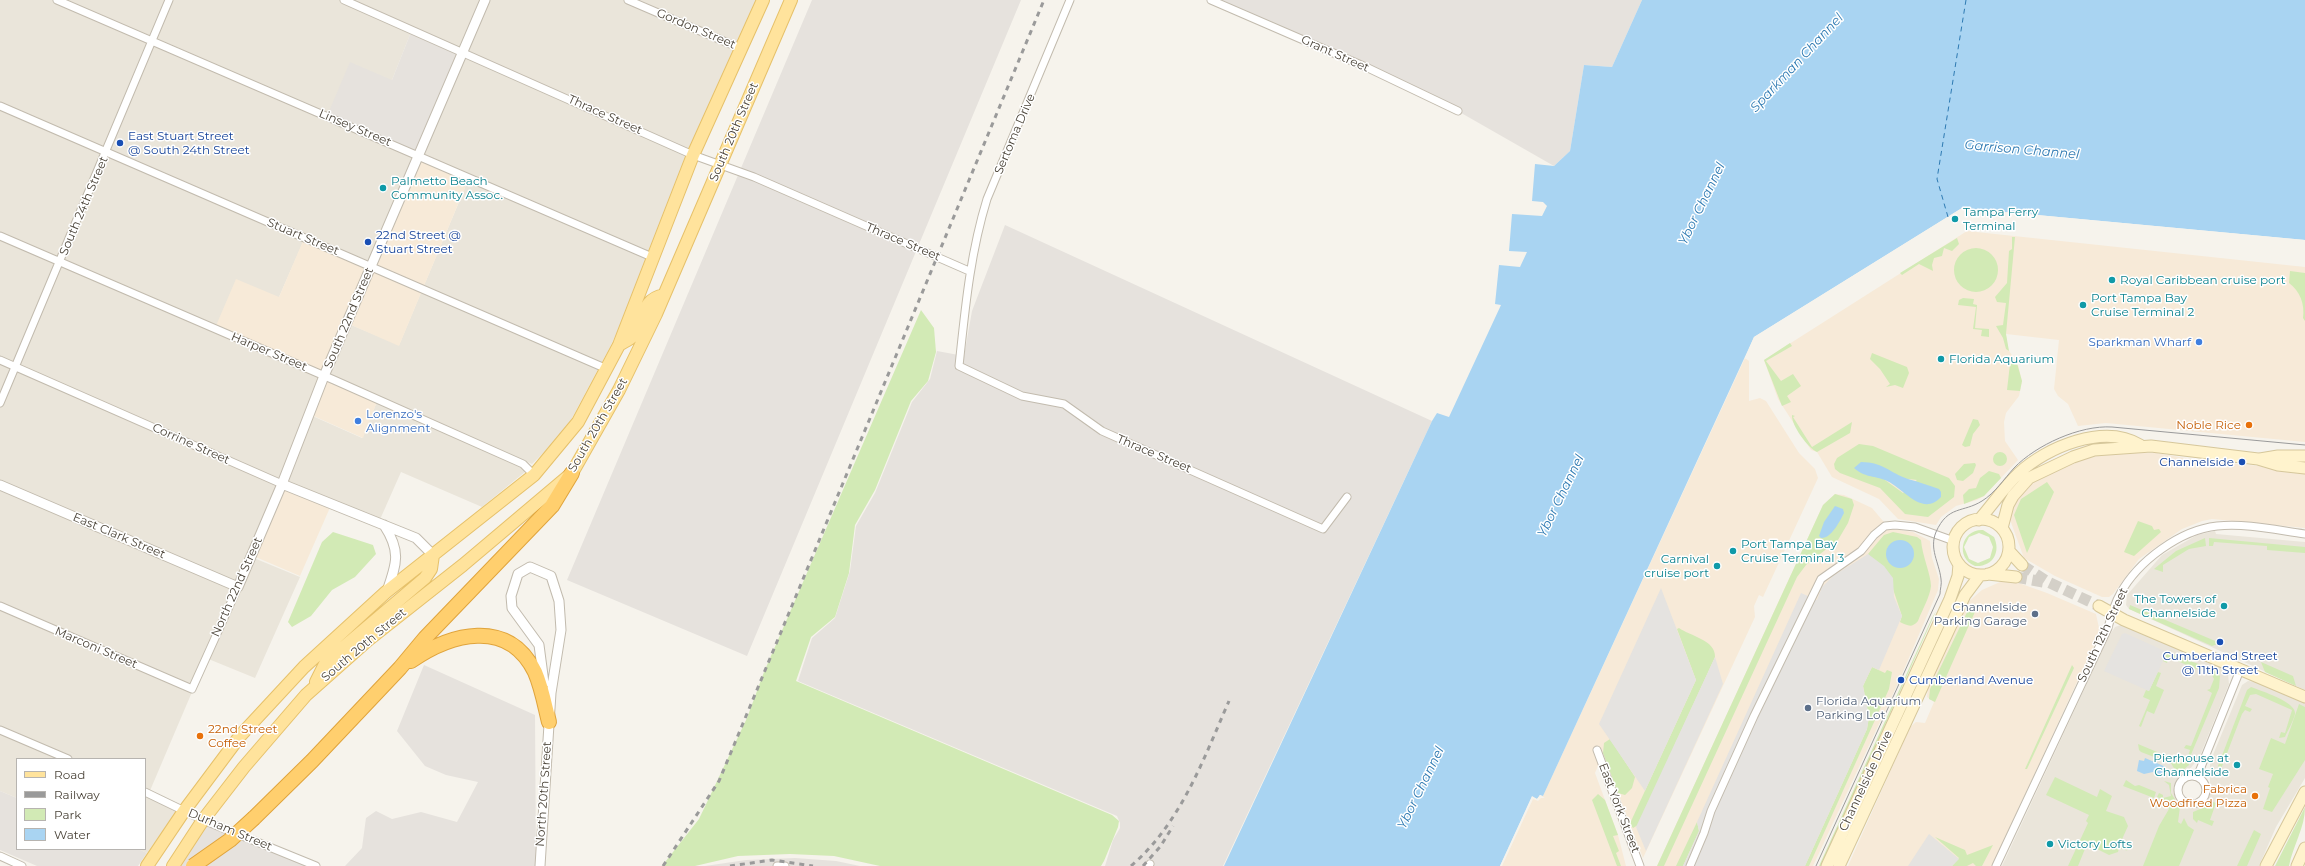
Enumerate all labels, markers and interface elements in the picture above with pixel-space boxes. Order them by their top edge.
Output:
street label: Gordon Street [654,6,738,52]
water label: Sparkman Channel [1747,10,1847,116]
street label: Grant Street [1299,33,1371,75]
street label: South 20th Street [707,80,761,184]
street label: Thrace Street [566,92,644,138]
street label: Sertoma Drive [992,92,1038,176]
street label: Linsey Street [317,106,393,150]
place label: East Stuart Street @ South 24th Street [128,129,250,157]
water label: Garrison Channel [1964,137,2080,163]
marker: East Stuart Street @ South 24th Street [115,138,125,148]
street label: South 24th Street [57,154,111,258]
water label: Ybor Channel [1675,160,1729,248]
place label: Palmetto Beach Community Assoc. [391,174,503,202]
marker: Palmetto Beach Community Assoc. [378,183,388,193]
place label: Tampa Ferry Terminal [1963,205,2038,233]
marker: Tampa Ferry Terminal [1950,214,1960,224]
street label: Stuart Street [265,215,341,259]
street label: Thrace Street [863,220,943,264]
place label: 22nd Street @ Stuart Street [376,228,461,256]
marker: 22nd Street @ Stuart Street [363,237,373,247]
street label: South 22nd Street [321,265,377,371]
place label: Royal Caribbean cruise port [2120,273,2285,287]
marker: Royal Caribbean cruise port [2107,275,2117,285]
place label: Port Tampa Bay Cruise Terminal 2 [2091,291,2194,319]
marker: Port Tampa Bay Cruise Terminal 2 [2078,300,2088,310]
street label: Harper Street [229,330,309,374]
place label: Sparkman Wharf [2088,335,2191,349]
marker: Sparkman Wharf [2194,337,2204,347]
place label: Florida Aquarium [1949,352,2054,366]
marker: Florida Aquarium [1936,354,1946,364]
street label: South 20th Street [565,375,631,475]
place label: Lorenzo's Alignment [366,407,430,435]
marker: Lorenzo's Alignment [353,416,363,426]
place label: Noble Rice [2176,418,2241,432]
marker: Noble Rice [2244,420,2254,430]
street label: Corrine Street [150,421,232,467]
street label: Thrace Street [1114,432,1194,476]
water label: Ybor Channel [1534,452,1588,540]
place label: Channelside [2159,455,2234,469]
marker: Channelside [2237,457,2247,467]
street label: East Clark Street [71,510,167,562]
street label: North 22nd Street [209,535,265,639]
place label: Port Tampa Bay Cruise Terminal 3 [1741,537,1844,565]
marker: Port Tampa Bay Cruise Terminal 3 [1728,546,1738,556]
place label: Carnival cruise port [1644,552,1709,580]
marker: Carnival cruise port [1712,561,1722,571]
street label: South 12th Street [2075,585,2131,685]
place label: The Towers of Channelside [2134,592,2216,620]
place label: Channelside Parking Garage [1934,600,2027,628]
marker: The Towers of Channelside [2219,601,2229,611]
street label: South 20th Street [319,605,409,685]
marker: Channelside Parking Garage [2030,609,2040,619]
street label: Marconi Street [53,624,139,672]
marker: Cumberland Street @ 11th Street [2215,637,2225,647]
place label: Cumberland Street @ 11th Street [2162,649,2278,677]
place label: Cumberland Avenue [1909,673,2033,687]
marker: Cumberland Avenue [1896,675,1906,685]
place label: Florida Aquarium Parking Lot [1816,694,1921,722]
marker: Florida Aquarium Parking Lot [1803,703,1813,713]
place label: 22nd Street Coffee [208,722,277,750]
street label: Channelside Drive [1836,728,1896,834]
marker: 22nd Street Coffee [195,731,205,741]
street label: North 20th Street [533,741,555,847]
water label: Ybor Channel [1394,744,1448,832]
place label: Pierhouse at Channelside [2153,751,2229,779]
legend [16,758,146,850]
marker: Pierhouse at Channelside [2232,760,2242,770]
street label: East York Street [1595,761,1643,855]
text: Road [54,767,85,782]
place label: Fabrica Woodfired Pizza [2150,782,2247,810]
text: Railway [54,787,100,802]
marker: Fabrica Woodfired Pizza [2250,791,2260,801]
street label: Durham Street [186,806,274,854]
text: Park [54,807,81,822]
text: Water [54,827,90,842]
place label: Victory Lofts [2058,837,2132,851]
marker: Victory Lofts [2045,839,2055,849]

